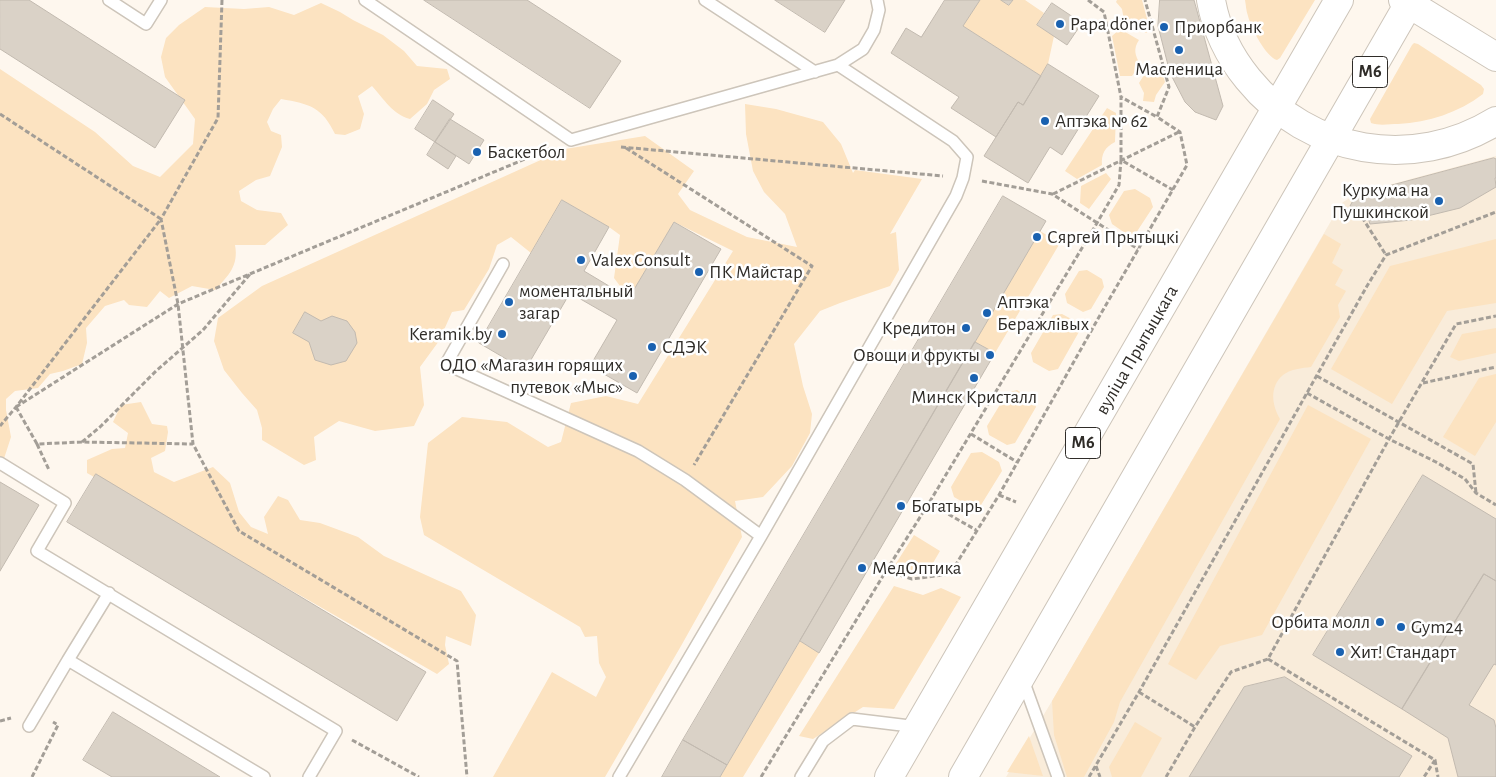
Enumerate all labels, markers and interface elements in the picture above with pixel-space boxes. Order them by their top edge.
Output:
place label: Papa döner [1070,13,1153,35]
place label: Приорбанк [1174,16,1262,38]
marker: Papa döner [1054,18,1066,30]
marker: Приорбанк [1158,21,1170,33]
marker: Масленица [1173,44,1185,56]
road number: М6 [1352,56,1388,88]
place label: Масленица [1135,58,1223,80]
place label: Аптэка № 62 [1055,110,1148,132]
marker: Аптэка № 62 [1039,115,1051,127]
place label: Баскетбол [487,141,565,163]
marker: Баскетбол [471,146,483,158]
place label: Куркума на Пушкинской [1332,179,1429,223]
marker: Куркума на Пушкинской [1433,195,1445,207]
place label: Сяргей Прытыцкі [1047,226,1179,248]
marker: Сяргей Прытыцкі [1031,231,1043,243]
place label: Valex Consult [591,249,690,271]
marker: Valex Consult [575,254,587,266]
place label: ПК Майстар [709,261,803,283]
marker: ПК Майстар [693,266,705,278]
place label: моментальный загар [519,280,634,324]
street label: вуліца Прытыцкага [1091,281,1183,419]
place label: Аптэка Беражлівых [997,291,1089,335]
marker: моментальный загар [503,296,515,308]
marker: Аптэка Беражлівых [981,307,993,319]
place label: Кредитон [882,317,956,339]
marker: Кредитон [960,322,972,334]
place label: Keramik.by [409,323,492,345]
marker: Keramik.by [496,328,508,340]
place label: СДЭК [662,336,707,358]
marker: СДЭК [646,341,658,353]
place label: Овощи и фрукты [853,344,980,366]
marker: Овощи и фрукты [984,349,996,361]
place label: ОДО «Магазин горящих путевок «Мыс» [440,354,623,398]
marker: ОДО «Магазин горящих путевок «Мыс» [627,370,639,382]
marker: Минск Кристалл [968,372,980,384]
place label: Минск Кристалл [911,386,1037,408]
road number: М6 [1066,428,1100,458]
place label: Богатырь [911,495,982,517]
marker: Богатырь [895,500,907,512]
place label: МедОптика [872,557,961,579]
marker: МедОптика [856,562,868,574]
place label: Орбита молл [1271,611,1370,633]
marker: Орбита молл [1374,616,1386,628]
place label: Gym24 [1411,616,1463,638]
marker: Gym24 [1395,621,1407,633]
place label: Хит! Стандарт [1350,641,1456,663]
marker: Хит! Стандарт [1334,646,1346,658]

